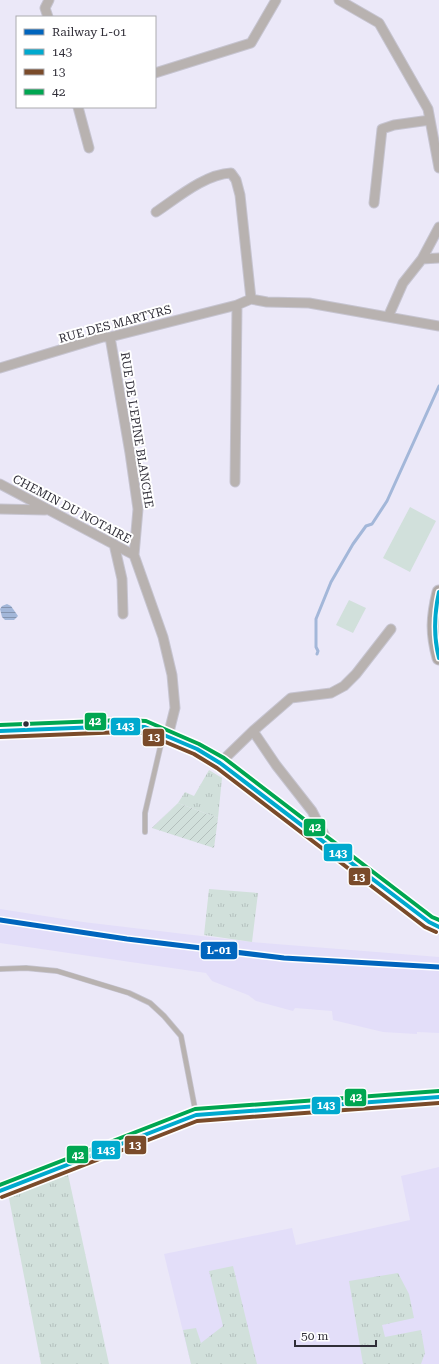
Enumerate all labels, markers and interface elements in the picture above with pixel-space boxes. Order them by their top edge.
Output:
legend [16,16,156,108]
text: Railway L-01 [52,25,127,39]
text: 143 [52,45,72,59]
text: 13 [52,65,66,79]
text: 42 [52,85,66,99]
street label: RUE DES MARTYRS [57,302,173,346]
street label: RUE DE L'EPINE BLANCHE [118,351,156,509]
street label: CHEMIN DU NOTAIRE [10,472,134,546]
line badge: 42 [84,712,107,731]
text: 42 [89,715,101,728]
line badge: 143 [110,717,141,736]
unlabelled marker [21,719,31,729]
text: 143 [116,720,134,733]
line badge: 13 [142,728,165,747]
text: 13 [148,731,160,744]
line badge: 42 [303,818,326,837]
text: 42 [309,821,321,834]
line badge: 143 [323,843,353,862]
text: 143 [329,847,347,860]
line badge: 13 [348,867,371,886]
text: 13 [353,871,365,884]
line badge: L-01 [200,941,238,960]
text: L-01 [207,944,231,957]
line badge: 42 [344,1088,367,1107]
text: 42 [350,1091,362,1104]
line badge: 143 [311,1096,341,1115]
text: 143 [317,1099,335,1112]
line badge: 13 [124,1135,147,1155]
text: 13 [129,1139,141,1152]
line badge: 143 [91,1140,121,1160]
text: 143 [97,1144,115,1157]
line badge: 42 [66,1145,89,1164]
text: 42 [72,1149,84,1162]
scale bar [295,1322,376,1348]
text: 50 m [301,1329,328,1343]

